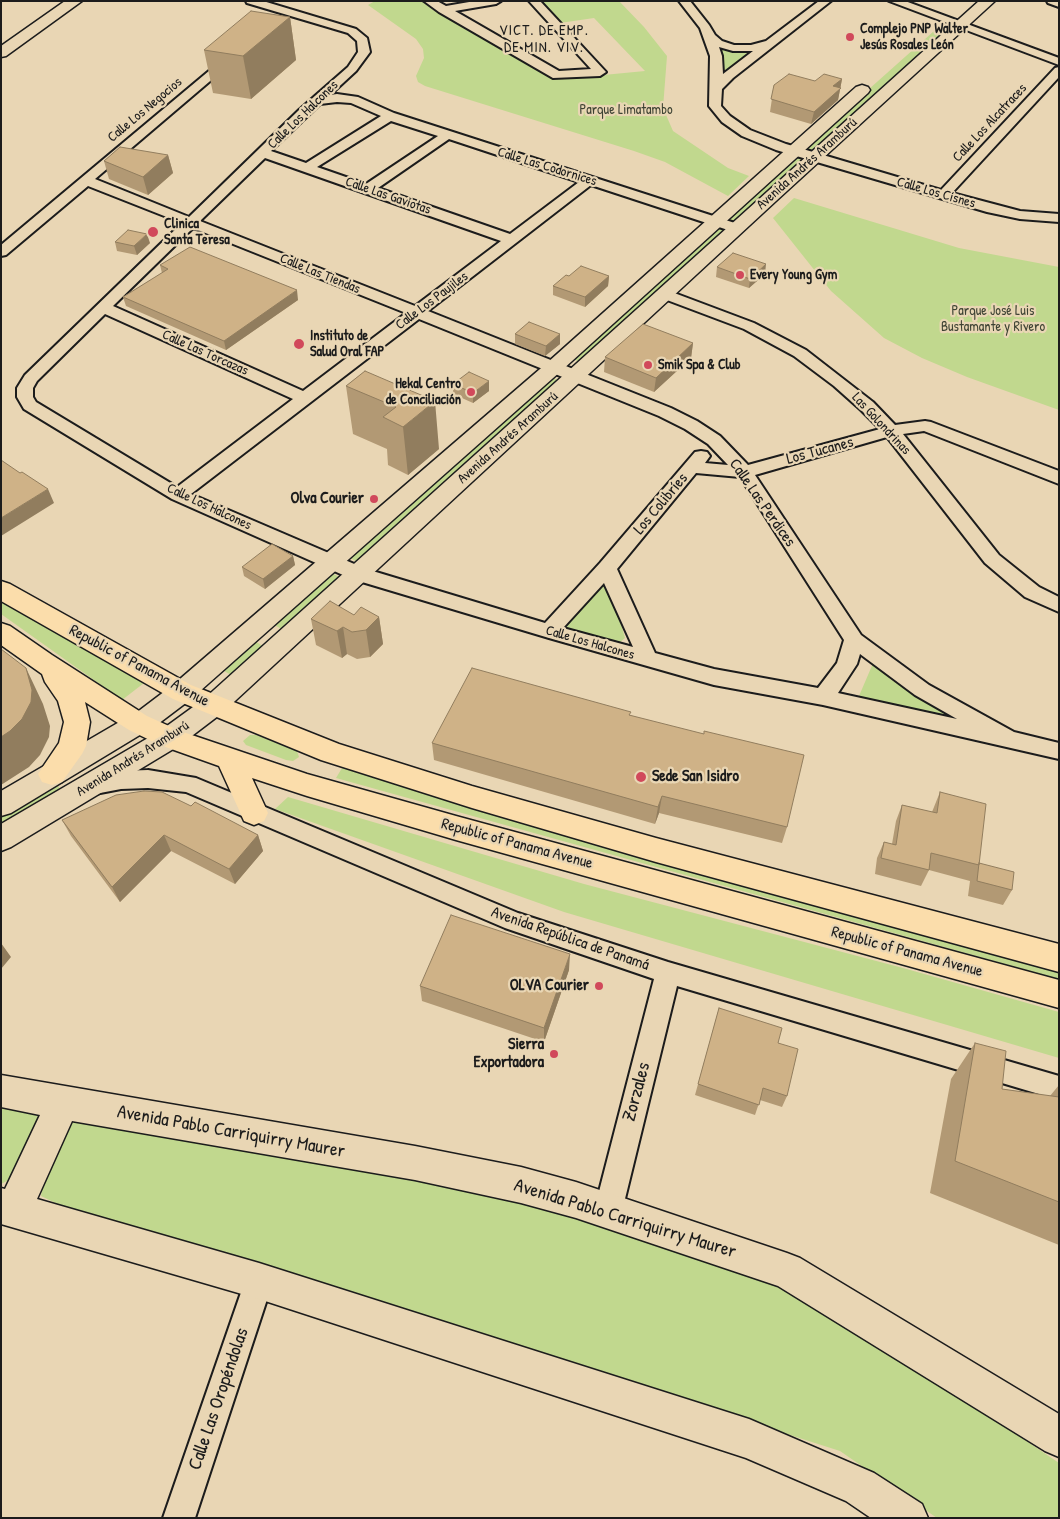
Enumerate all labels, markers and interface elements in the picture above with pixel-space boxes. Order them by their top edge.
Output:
place label: Complejo PNP Walter Jesús Rosales León [860,21,968,54]
district label: VICT. DE EMP. DE MIN. VIV. [497,22,591,57]
marker: Complejo PNP Walter Jesús Rosales León [844,31,856,43]
street label: Calle Los Negocios [104,74,186,146]
street label: Calle Los Halcones [264,77,342,153]
street label: Calle Los Alcatraces [949,80,1031,166]
park label: Parque Limatambo [579,102,673,118]
street label: Avenida Andrés Aramburú [753,114,861,214]
street label: Calle Las Codornices [495,144,599,190]
street label: Calle Las Gaviotas [343,173,433,219]
street label: Calle Los Cisnes [895,174,977,212]
place label: Clinica Santa Teresa [164,216,230,248]
marker: Clinica Santa Teresa [146,225,160,239]
street label: Calle Las Tiendas [277,250,363,298]
place label: Every Young Gym [750,267,837,283]
street label: Calle Los Paujiles [392,268,472,334]
marker: Every Young Gym [734,269,746,281]
park label: Parque José Luis Bustamante y Rivero [941,303,1045,336]
street label: Calle Las Torcazas [159,326,251,380]
place label: Instituto de Salud Oral FAP [310,328,384,361]
marker: Instituto de Salud Oral FAP [292,337,306,351]
place label: Smik Spa & Club [658,357,741,373]
marker: Smik Spa & Club [642,359,654,371]
place label: Hekal Centro de Conciliación [386,376,461,408]
marker: Hekal Centro de Conciliación [465,386,477,398]
street label: Avenida Andrés Aramburú [454,388,562,488]
street label: Las Golondrinas [848,390,914,458]
street label: Los Tucanes [784,433,856,469]
street label: Calle Las Perdices [725,455,799,551]
street label: Los Colibríes [630,469,692,539]
street label: Calle Los Halcones [164,480,254,534]
place label: Olva Courier [291,489,364,509]
marker: Olva Courier [368,493,380,505]
street label: Republic of Panama Avenue [66,621,212,711]
street label: Calle Los Halcones [544,622,636,664]
street label: Avenida Andrés Aramburú [74,718,192,800]
place label: Sede San Isidro [652,767,739,787]
marker: Sede San Isidro [634,770,648,784]
street label: Republic of Panama Avenue [439,815,595,873]
street label: Avenida República de Panamá [488,903,652,975]
street label: Republic of Panama Avenue [829,923,985,981]
place label: OLVA Courier [510,976,589,996]
marker: OLVA Courier [593,980,605,992]
place label: Sierra Exportadora [473,1035,544,1073]
marker: Sierra Exportadora [548,1048,560,1060]
street label: Zorzales [618,1060,656,1124]
street label: Avenida Pablo Carriquirry Maurer [115,1101,347,1163]
street label: Avenida Pablo Carriquirry Maurer [511,1174,739,1264]
street label: Calle Las Oropéndolas [184,1325,254,1473]

